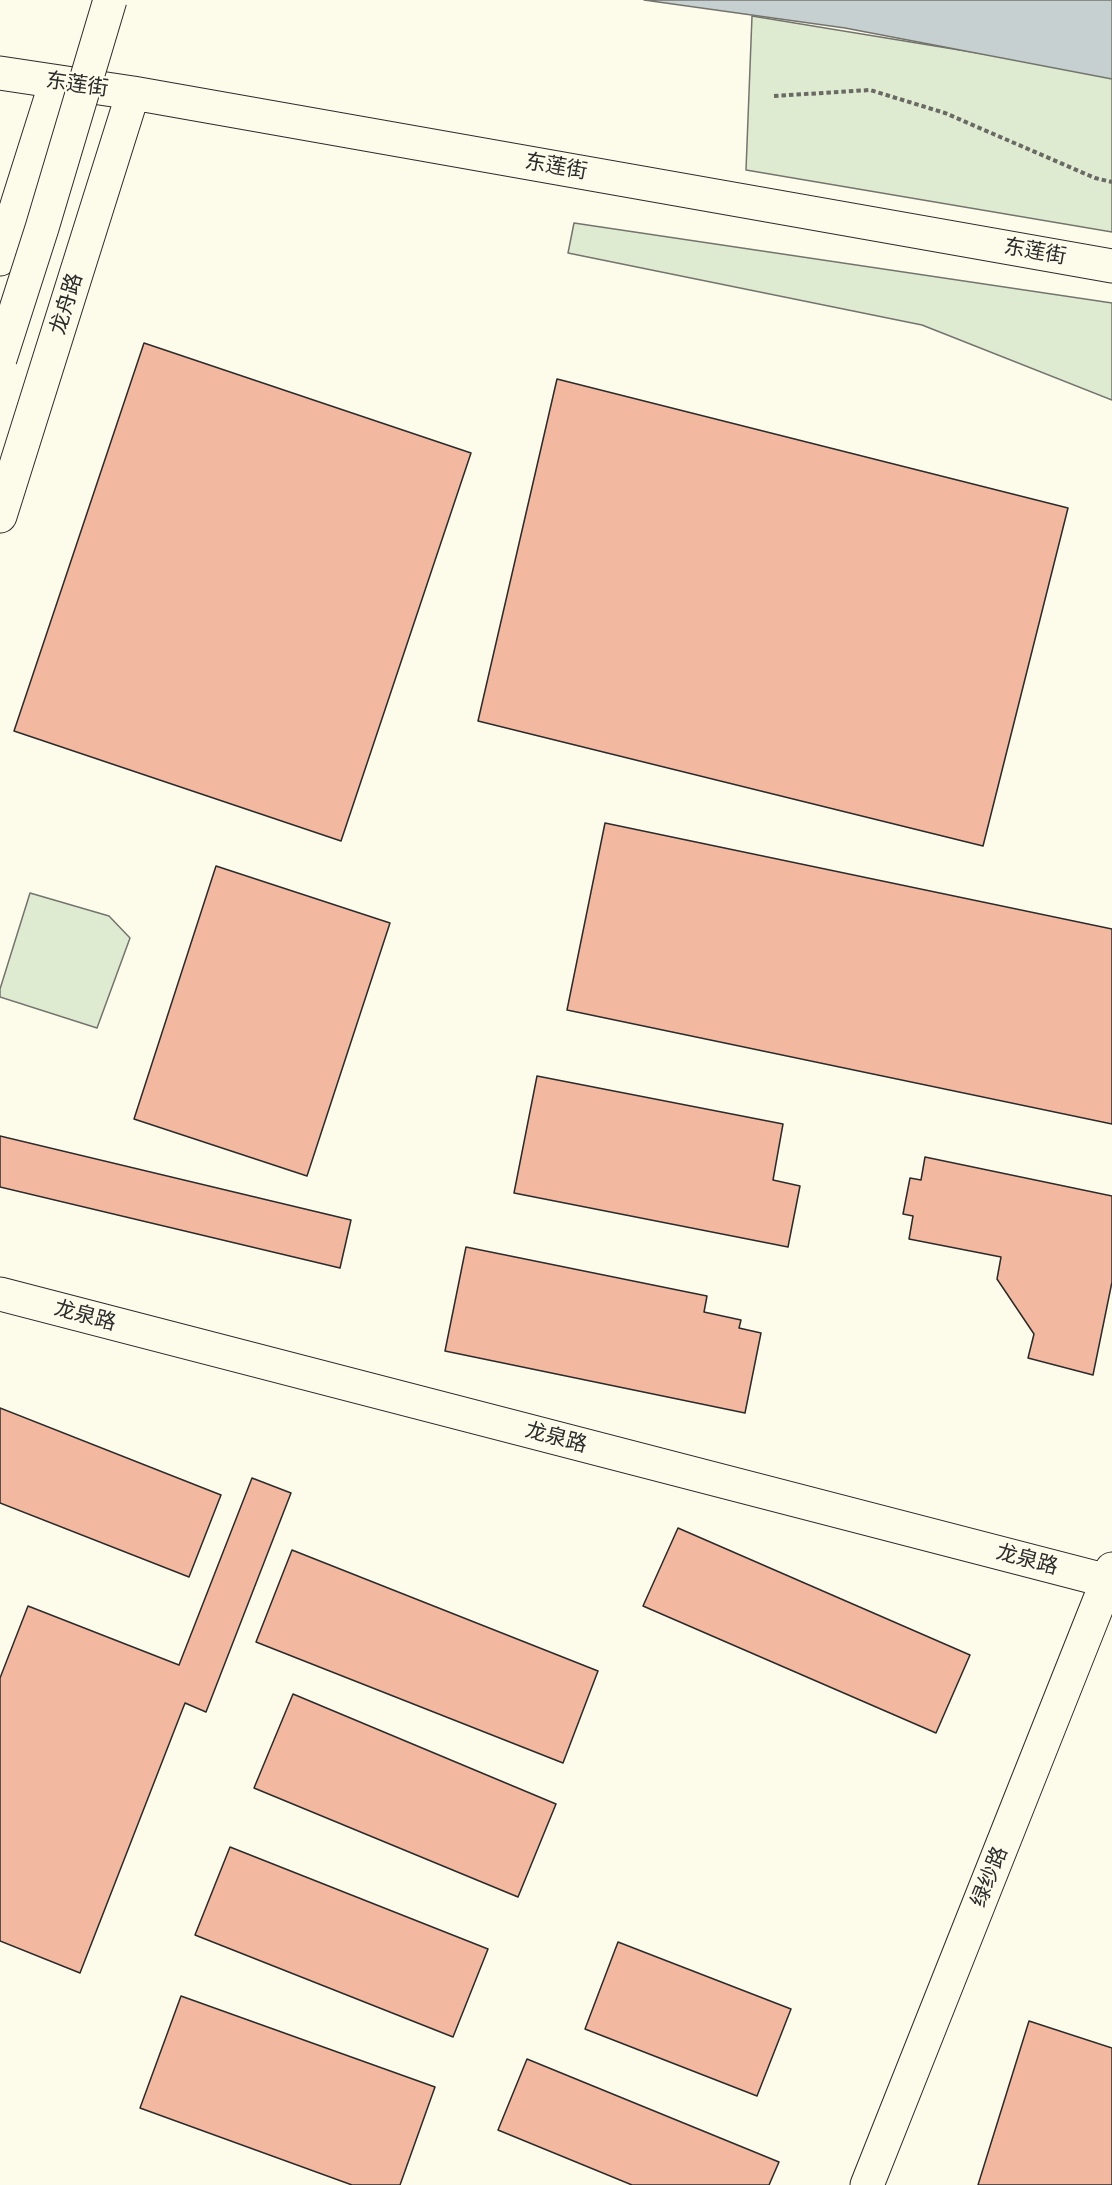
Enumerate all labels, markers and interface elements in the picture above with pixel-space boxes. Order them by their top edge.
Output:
street label: 东莲街 [44,68,110,102]
street label: 东莲街 [523,149,589,185]
street label: 东莲街 [1002,234,1068,270]
street label: 龙舟路 [46,270,88,338]
street label: 龙泉路 [51,1296,119,1336]
street label: 龙泉路 [522,1418,590,1458]
street label: 龙泉路 [993,1540,1061,1580]
street label: 绿纱路 [967,1843,1013,1911]

